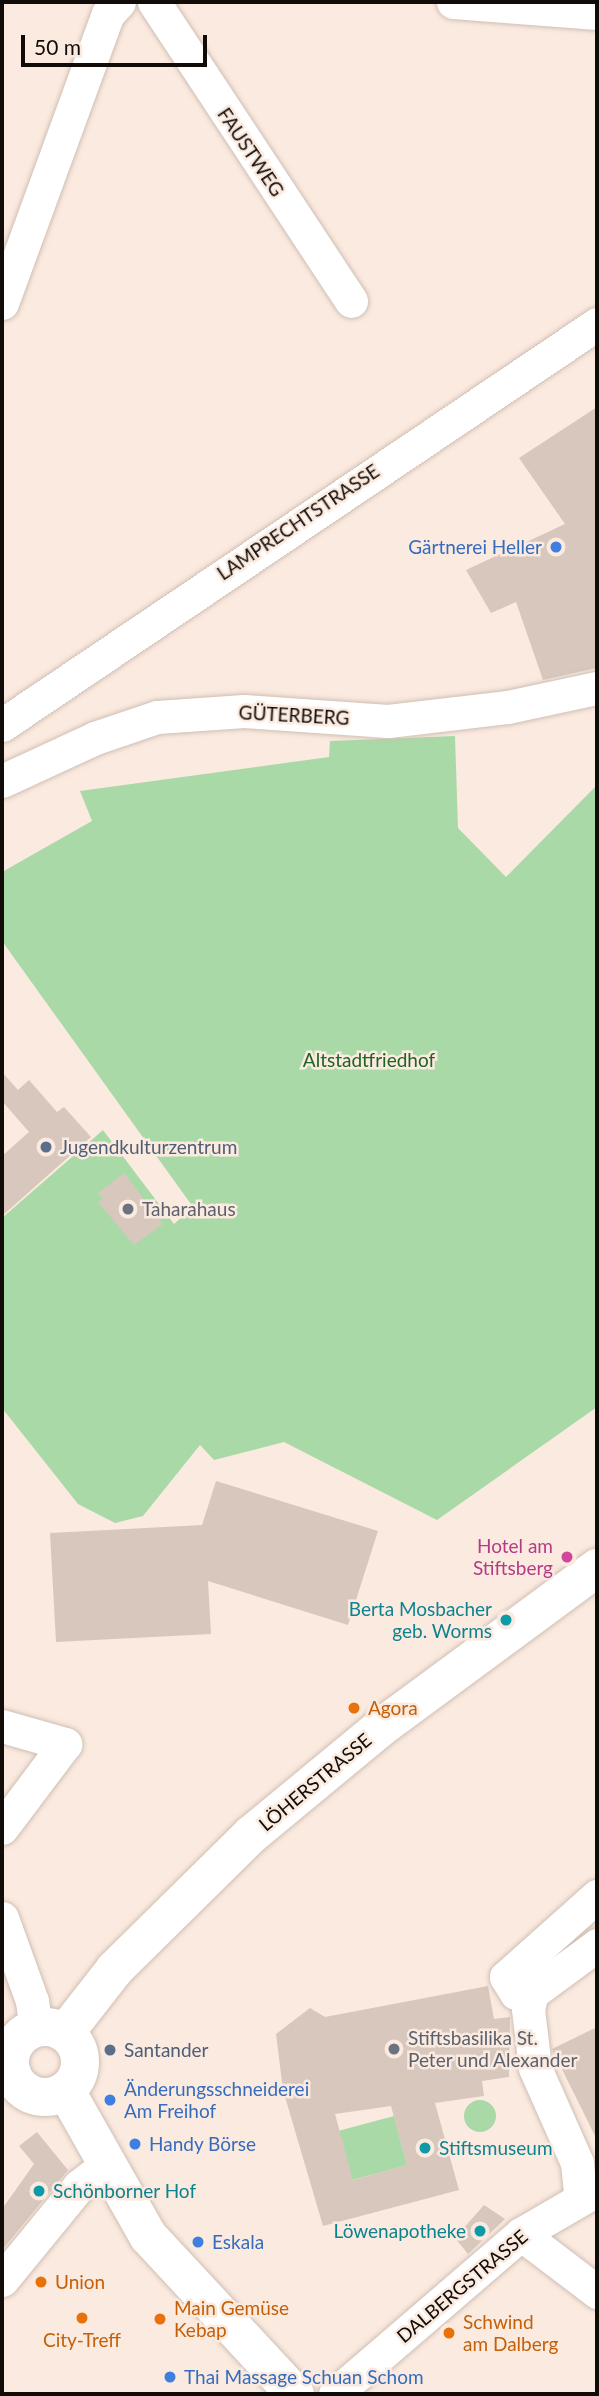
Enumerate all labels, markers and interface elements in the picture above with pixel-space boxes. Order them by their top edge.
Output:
scale bar [24,21,210,65]
text: 50 m [34,34,81,59]
street label: FAUSTWEG [213,103,289,201]
street label: LAMPRECHTSTRASSE [213,459,383,585]
place label: Gärtnerei Heller [408,536,542,558]
marker: Gärtnerei Heller [548,539,564,555]
street label: GÜTERBERG [238,701,350,729]
park label: Altstadtfriedhof [303,1049,435,1071]
place label: Jugendkulturzentrum [60,1136,237,1158]
marker: Jugendkulturzentrum [38,1139,54,1155]
place label: Taharahaus [142,1198,236,1220]
marker: Taharahaus [120,1201,136,1217]
place label: Hotel am Stiftsberg [473,1535,553,1579]
marker: Hotel am Stiftsberg [559,1549,575,1565]
place label: Berta Mosbacher geb. Worms [349,1598,492,1642]
marker: Berta Mosbacher geb. Worms [498,1612,514,1628]
place label: Agora [368,1697,418,1719]
marker: Agora [346,1700,362,1716]
street label: LÖHERSTRASSE [254,1728,376,1836]
place label: Stiftsbasilika St. Peter und Alexander [408,2027,578,2071]
place label: Santander [124,2039,209,2061]
marker: Stiftsbasilika St. Peter und Alexander [386,2041,402,2057]
marker: Santander [102,2042,118,2058]
place label: Änderungsschneiderei Am Freihof [124,2078,309,2122]
marker: Änderungsschneiderei Am Freihof [102,2092,118,2108]
place label: Handy Börse [149,2133,257,2155]
marker: Handy Börse [127,2136,143,2152]
place label: Stiftsmuseum [439,2137,553,2159]
marker: Stiftsmuseum [417,2140,433,2156]
place label: Schönborner Hof [53,2180,196,2202]
marker: Schönborner Hof [31,2183,47,2199]
place label: Löwenapotheke [334,2220,466,2242]
marker: Löwenapotheke [472,2223,488,2239]
street label: DALBERGSTRASSE [392,2225,532,2347]
place label: Eskala [212,2231,264,2253]
marker: Eskala [190,2234,206,2250]
place label: Union [55,2271,105,2293]
marker: Union [33,2274,49,2290]
place label: Main Gemüse Kebap [174,2297,289,2341]
marker: City-Treff [74,2310,90,2326]
marker: Main Gemüse Kebap [152,2311,168,2327]
place label: Schwind am Dalberg [463,2311,558,2355]
marker: Schwind am Dalberg [441,2325,457,2341]
place label: City-Treff [43,2329,121,2351]
place label: Thai Massage Schuan Schom [184,2366,424,2388]
marker: Thai Massage Schuan Schom [162,2369,178,2385]

